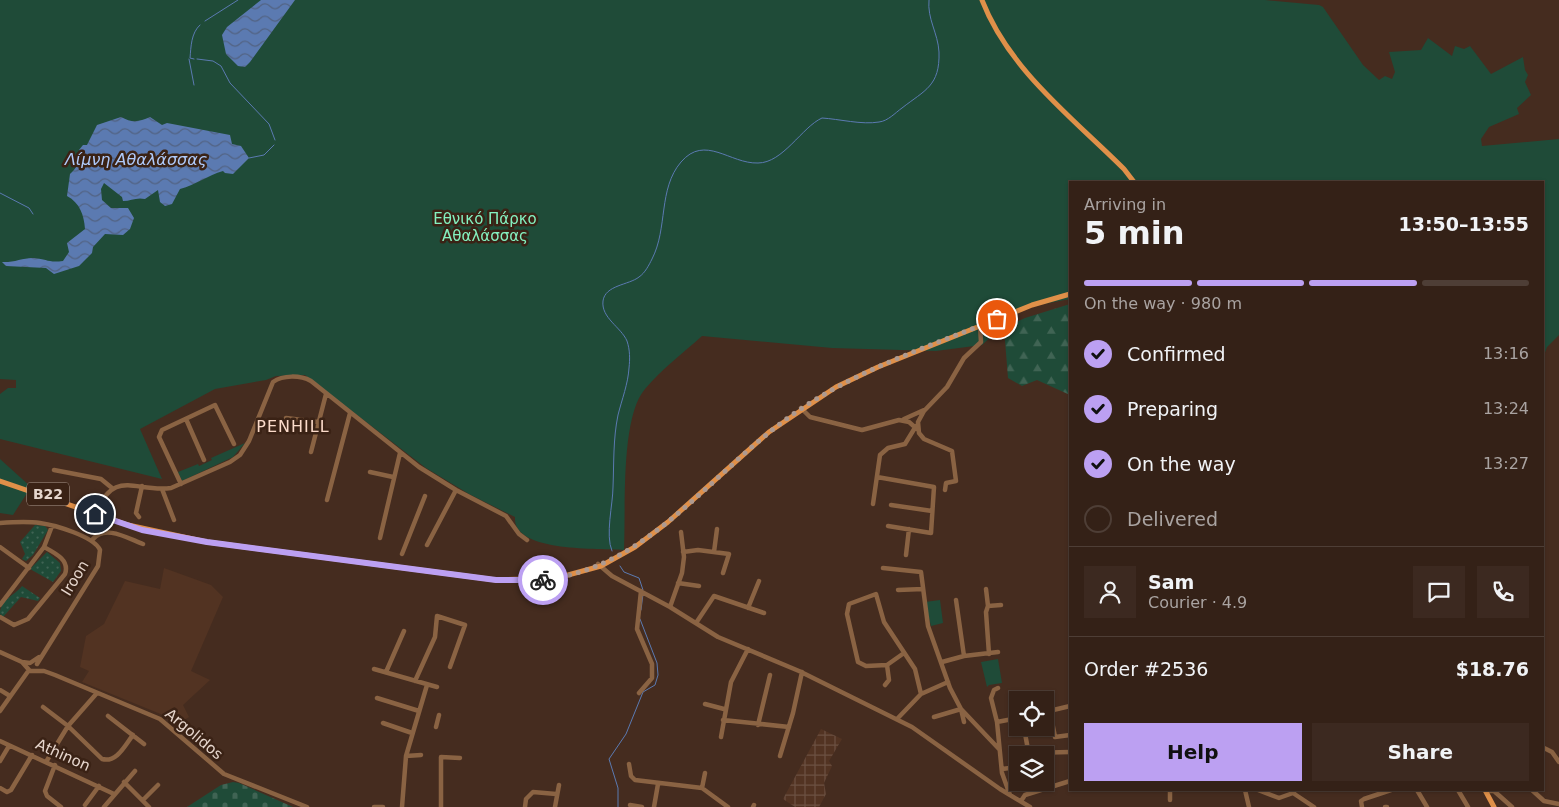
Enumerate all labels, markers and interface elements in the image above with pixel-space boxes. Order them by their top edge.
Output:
water label: Λίμνη Αθαλάσσας [63,150,207,169]
text: Arriving in [1084,195,1166,214]
park label: Εθνικό Πάρκο Αθαλάσσας [433,210,537,245]
text: 13:50–13:55 [1399,213,1529,235]
text: 5 min [1084,214,1185,252]
text: On the way · 980 m [1084,294,1242,313]
pin [976,298,1018,340]
icon: bag [983,305,1011,333]
icon: check [1084,340,1112,368]
text: Confirmed [1127,343,1226,365]
text: 13:16 [1483,344,1529,363]
icon: check [1084,395,1112,423]
text: Preparing [1127,398,1218,420]
text: 13:24 [1483,399,1529,418]
district label: PENHILL [256,417,330,436]
icon: check [1084,450,1112,478]
text: On the way [1127,453,1236,475]
text: 13:27 [1483,454,1529,473]
road number: B22 [27,482,69,506]
pin [74,493,116,535]
icon: home [81,500,109,528]
text: Delivered [1127,508,1218,530]
courier [518,555,568,605]
street label: Iroon [57,557,93,599]
icon: bike [529,566,557,594]
button: person [1084,566,1136,618]
button: chat [1413,566,1465,618]
button: phone [1477,566,1529,618]
text: Sam [1148,571,1194,593]
text: Courier · 4.9 [1148,593,1247,612]
text: Order #2536 [1084,658,1208,680]
text: $18.76 [1456,658,1529,680]
map controls [1009,691,1054,791]
button: locate [1009,691,1054,736]
street label: Argolidos [162,705,227,763]
button: Help [1084,723,1302,781]
button: Share [1312,723,1529,781]
street label: Athinon [33,735,93,775]
button: layers [1009,746,1054,791]

